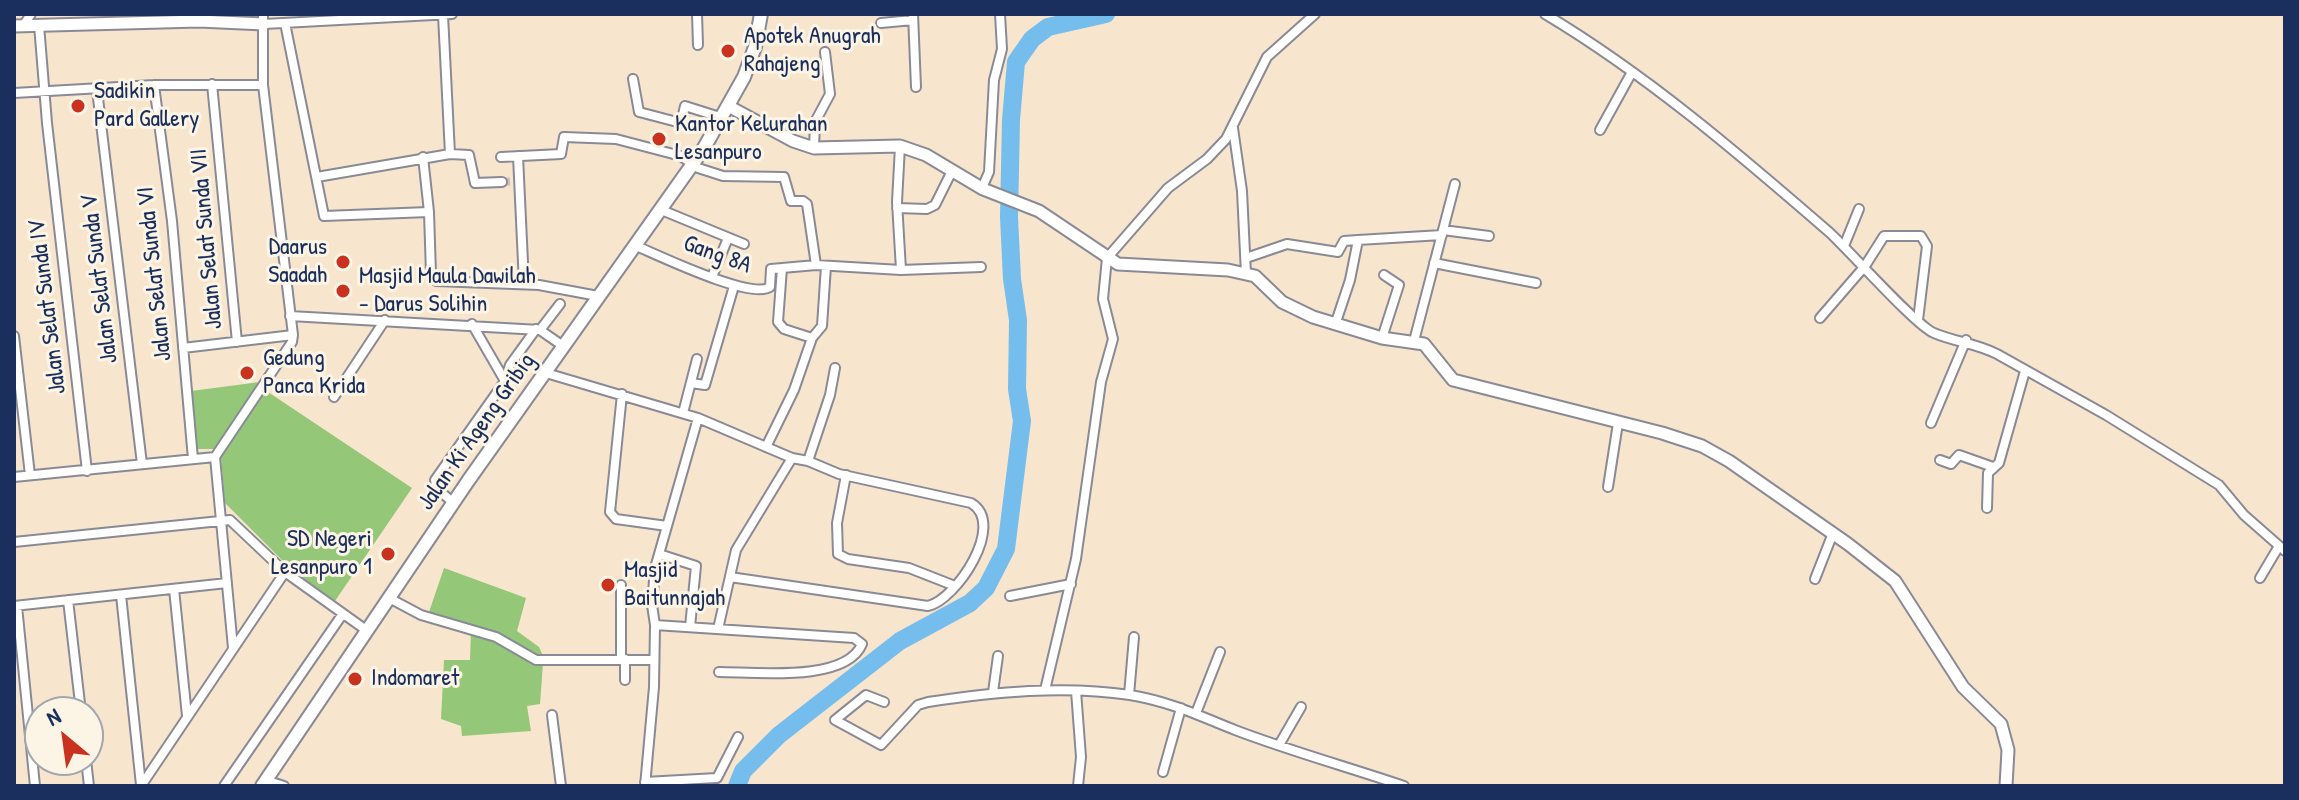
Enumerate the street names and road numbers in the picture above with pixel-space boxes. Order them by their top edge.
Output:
street label: Jalan Selat Sunda VII [185,148,229,330]
street label: Jalan Selat Sunda VI [132,185,178,363]
street label: Jalan Selat Sunda V [75,193,125,365]
street label: Jalan Selat Sunda IV [23,218,73,396]
street label: Gang 8A [679,229,755,281]
street label: Jalan Ki Ageng Gribig [412,348,542,516]

